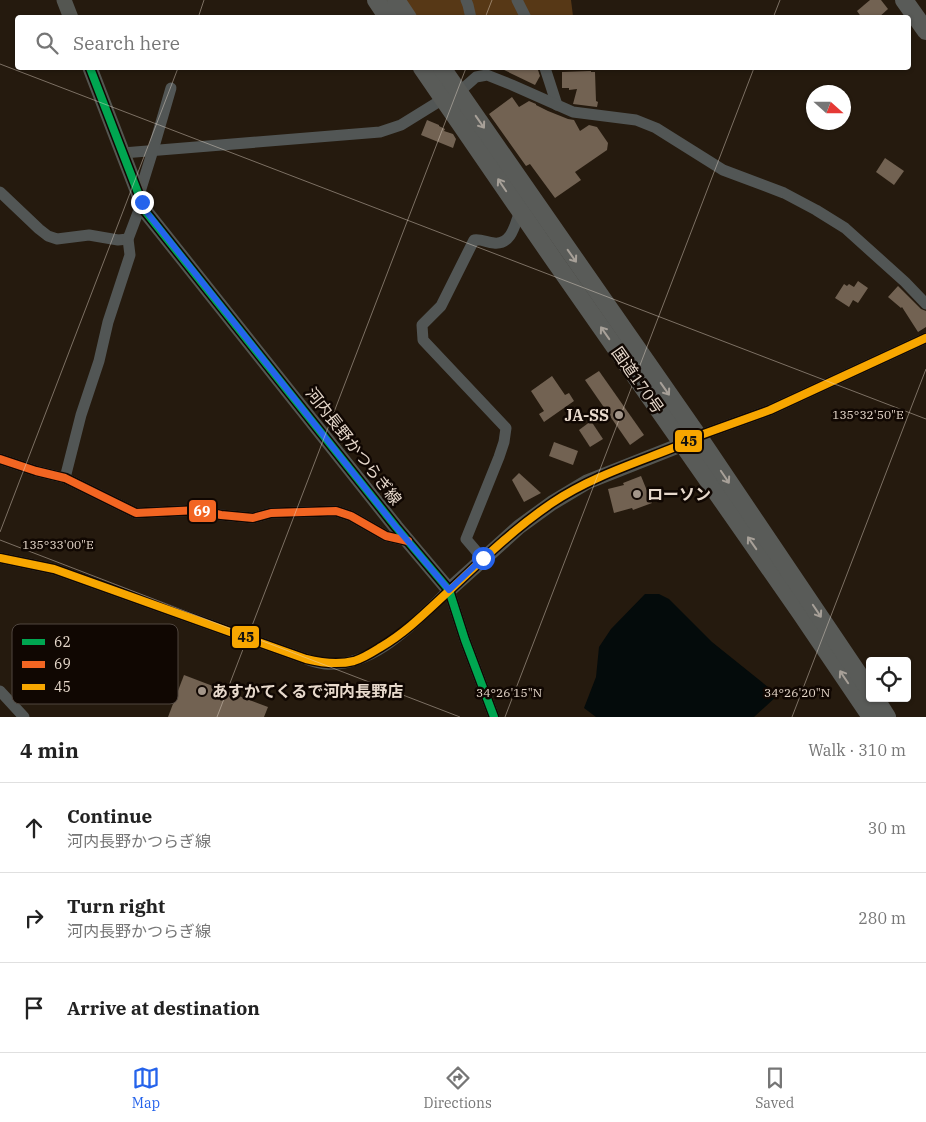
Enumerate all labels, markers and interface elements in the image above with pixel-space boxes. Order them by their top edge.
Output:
search box [15,15,911,70]
icon: search [33,29,61,57]
text: Search here [73,31,180,55]
north arrow [806,85,851,130]
one-way arrow [475,115,485,129]
one-way arrow [497,178,507,192]
route end [131,191,154,214]
one-way arrow [567,249,577,263]
one-way arrow [600,326,610,340]
street label: 国道170号 [608,343,668,417]
one-way arrow [660,382,670,396]
street label: 河内長野かつらぎ線 [302,383,406,509]
place label: JA-SS [564,405,609,425]
text: 135°32'50"E [832,407,904,422]
marker: JA-SS [613,409,625,421]
line badge: 45 [674,429,703,453]
text: 45 [681,432,697,450]
one-way arrow [720,469,730,483]
place label: ローソン [647,484,711,504]
marker: ローソン [631,488,643,500]
line badge: 69 [188,499,217,523]
text: 69 [194,502,210,520]
one-way arrow [747,536,757,550]
text: 135°33'00"E [22,537,94,552]
route start [472,547,495,570]
one-way arrow [812,604,822,618]
legend [12,624,178,704]
line badge: 45 [231,625,260,649]
text: 45 [238,628,254,646]
text: 62 [54,633,71,651]
text: 69 [54,655,71,673]
map controls [866,657,911,702]
button: locate [866,657,911,702]
one-way arrow [838,670,848,684]
text: 45 [54,678,71,696]
place label: あすかてくるで河内長野店 [212,681,403,701]
marker: あすかてくるで河内長野店 [196,685,208,697]
text: 34°26'15"N [476,685,542,700]
text: 34°26'20"N [764,685,830,700]
text: 4 min [20,736,79,764]
text: Walk · 310 m [808,740,906,760]
text: Continue [67,804,152,828]
icon: ahead [20,814,48,842]
text: 30 m [868,818,906,838]
text: 河内長野かつらぎ線 [67,831,211,851]
text: Turn right [67,894,165,918]
icon: right [20,904,48,932]
text: 280 m [858,908,906,928]
text: 河内長野かつらぎ線 [67,921,211,941]
icon: arrive [20,994,48,1022]
text: Arrive at destination [67,996,260,1020]
tab: Map [132,1064,160,1112]
tab: Directions [424,1064,492,1112]
tab: Saved [755,1064,794,1112]

